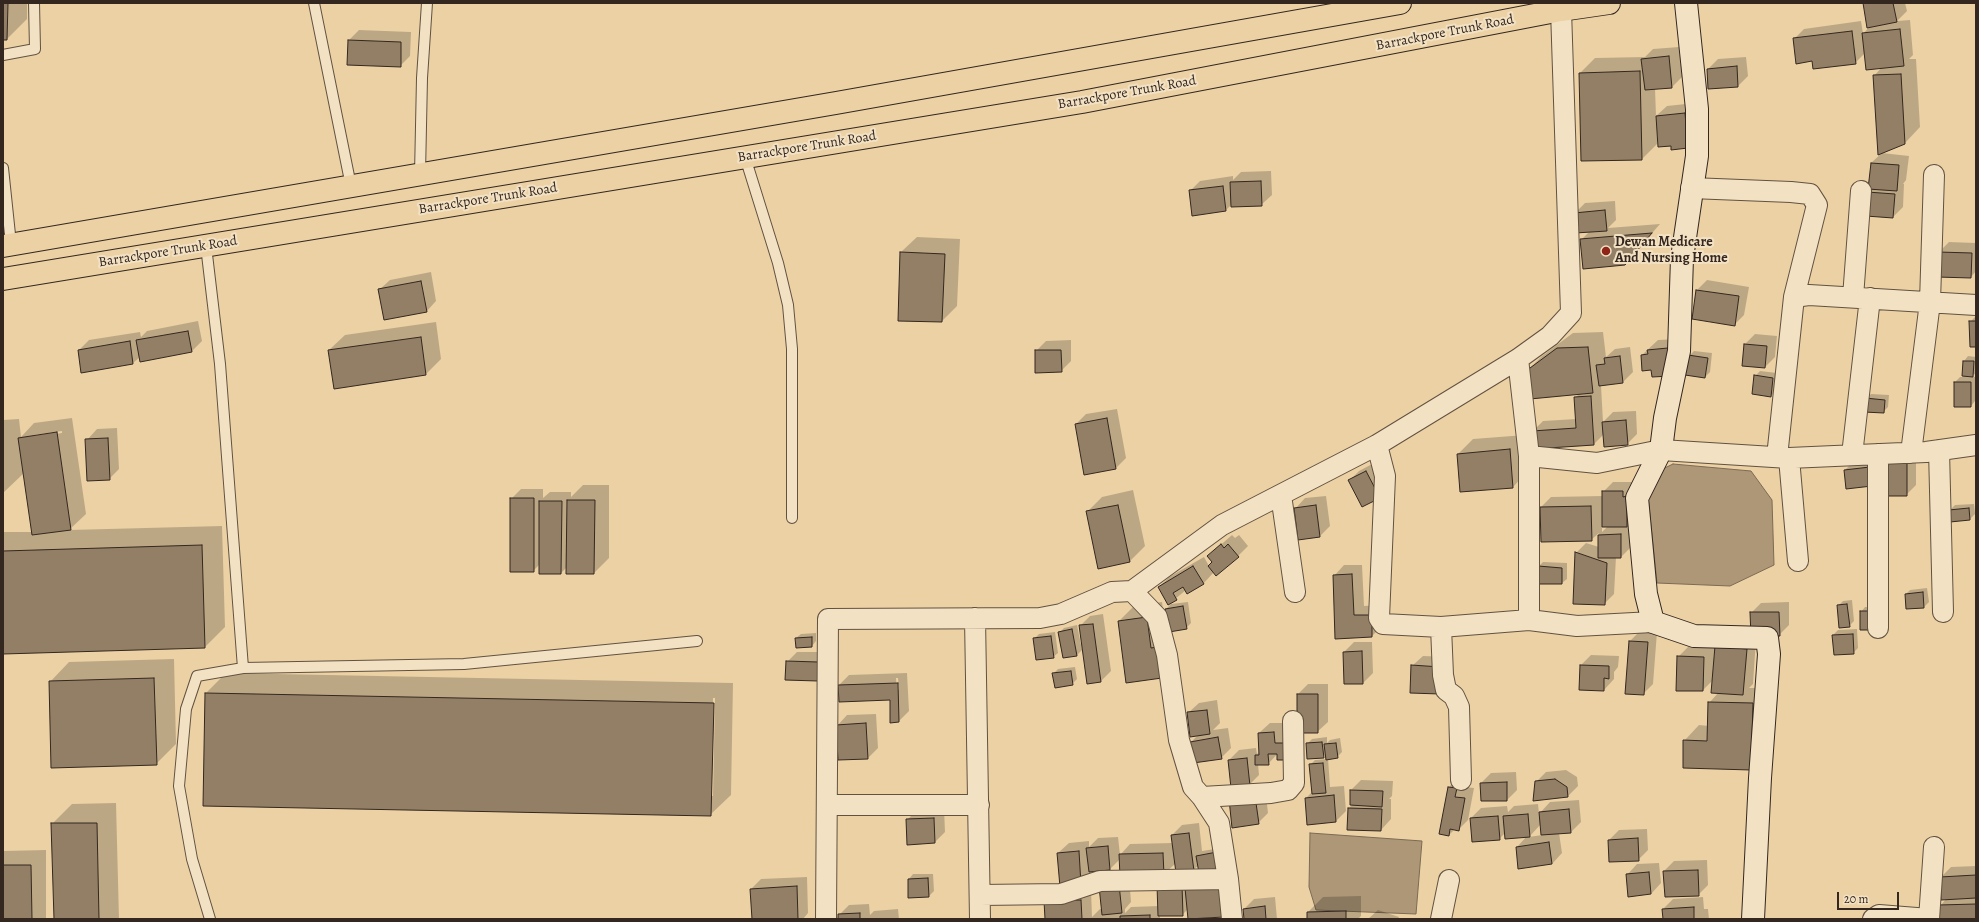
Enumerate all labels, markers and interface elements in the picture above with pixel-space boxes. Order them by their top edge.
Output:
street label: Barrackpore Trunk Road [1375,11,1515,55]
street label: Barrackpore Trunk Road [1056,73,1198,113]
street label: Barrackpore Trunk Road [736,128,878,166]
street label: Barrackpore Trunk Road [417,180,559,218]
street label: Barrackpore Trunk Road [97,233,239,271]
place label: Dewan Medicare And Nursing Home [1615,235,1728,268]
marker: Dewan Medicare And Nursing Home [1600,245,1612,257]
scale bar [1839,884,1901,910]
text: 20 m [1844,891,1868,907]

